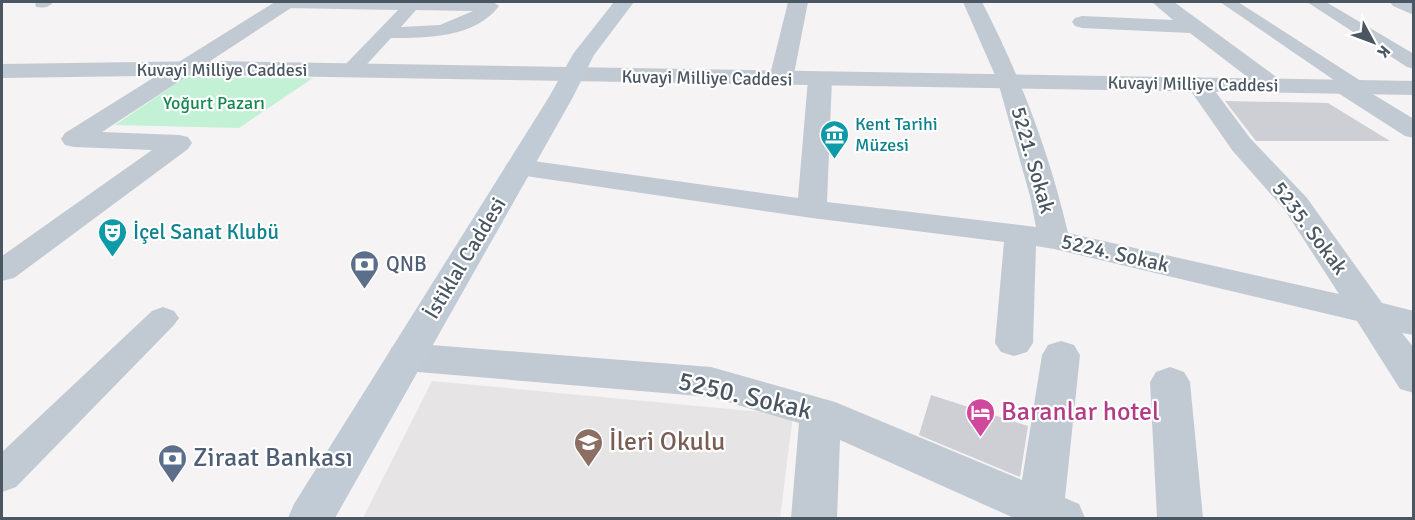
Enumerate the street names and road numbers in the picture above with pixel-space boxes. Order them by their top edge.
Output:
street label: Kuvayi Milliye Caddesi [137,59,307,81]
street label: Kuvayi Milliye Caddesi [621,66,793,90]
street label: Kuvayi Milliye Caddesi [1107,72,1279,96]
street label: 5221. Sokak [1005,104,1061,217]
street label: 5235. Sokak [1267,176,1354,280]
street label: İstiklal Caddesi [419,193,511,323]
street label: 5224. Sokak [1059,228,1172,278]
street label: 5250. Sokak [675,365,815,427]

